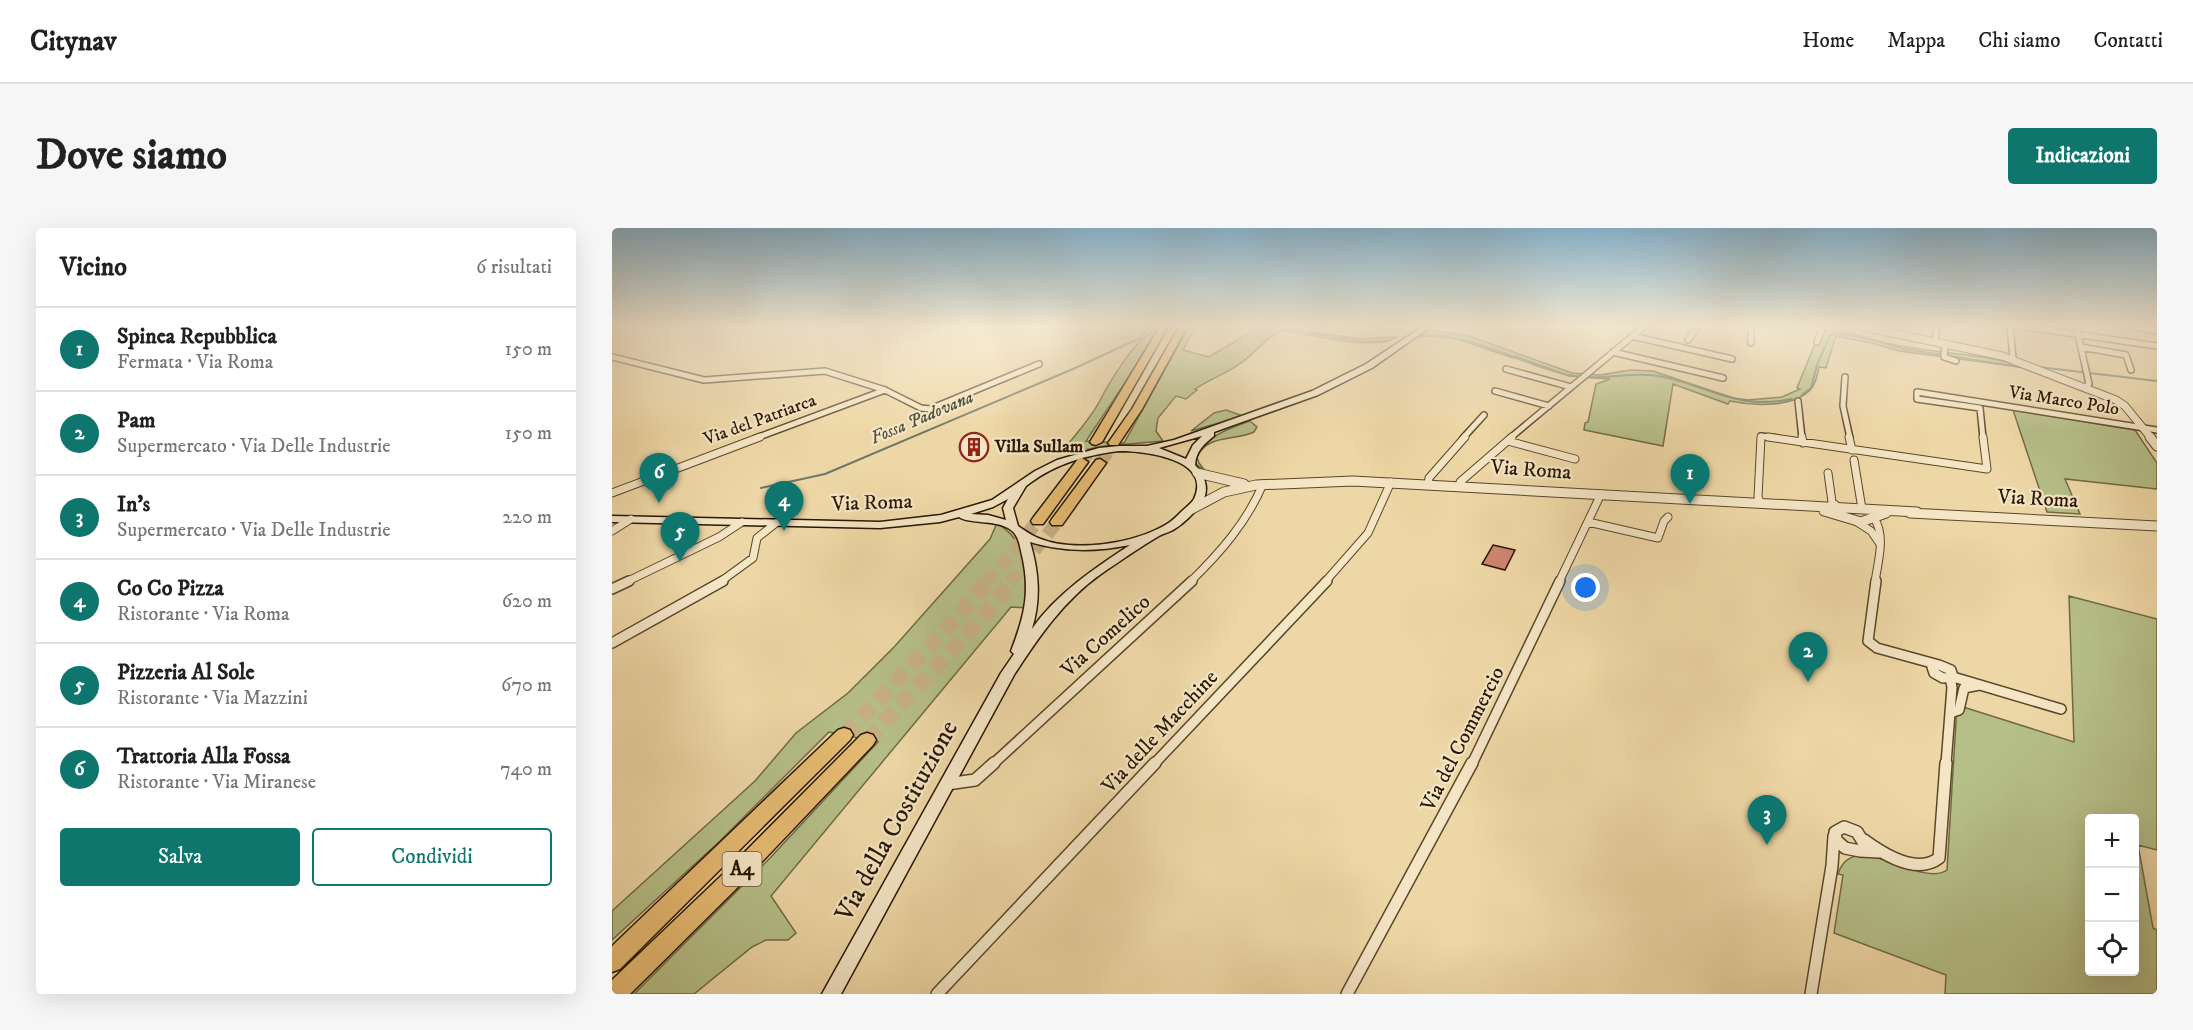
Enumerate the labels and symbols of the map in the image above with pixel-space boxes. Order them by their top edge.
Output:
street label: Via Marco Polo [2006,381,2121,421]
water label: Fossa Padovana [867,386,977,450]
street label: Via del Patriarca [700,389,820,451]
building icon: Villa Sullam [958,431,990,463]
place label: Villa Sullam [994,436,1084,458]
pin: 6 [640,454,678,503]
street label: Via Roma [1489,454,1572,486]
pin: 1 [1670,454,1710,504]
pin: 4 [764,482,804,531]
street label: Via Roma [1996,484,2079,514]
street label: Via Roma [830,489,913,517]
pin: 5 [660,512,700,562]
your location [1571,573,1600,602]
street label: Via Comelico [1055,589,1156,684]
pin: 2 [1788,632,1828,682]
street label: Via del Commercio [1415,662,1511,817]
street label: Via delle Macchine [1096,665,1224,800]
street label: Via della Costituzione [828,715,966,928]
pin: 3 [1748,796,1786,845]
road number: A4 [722,852,762,886]

